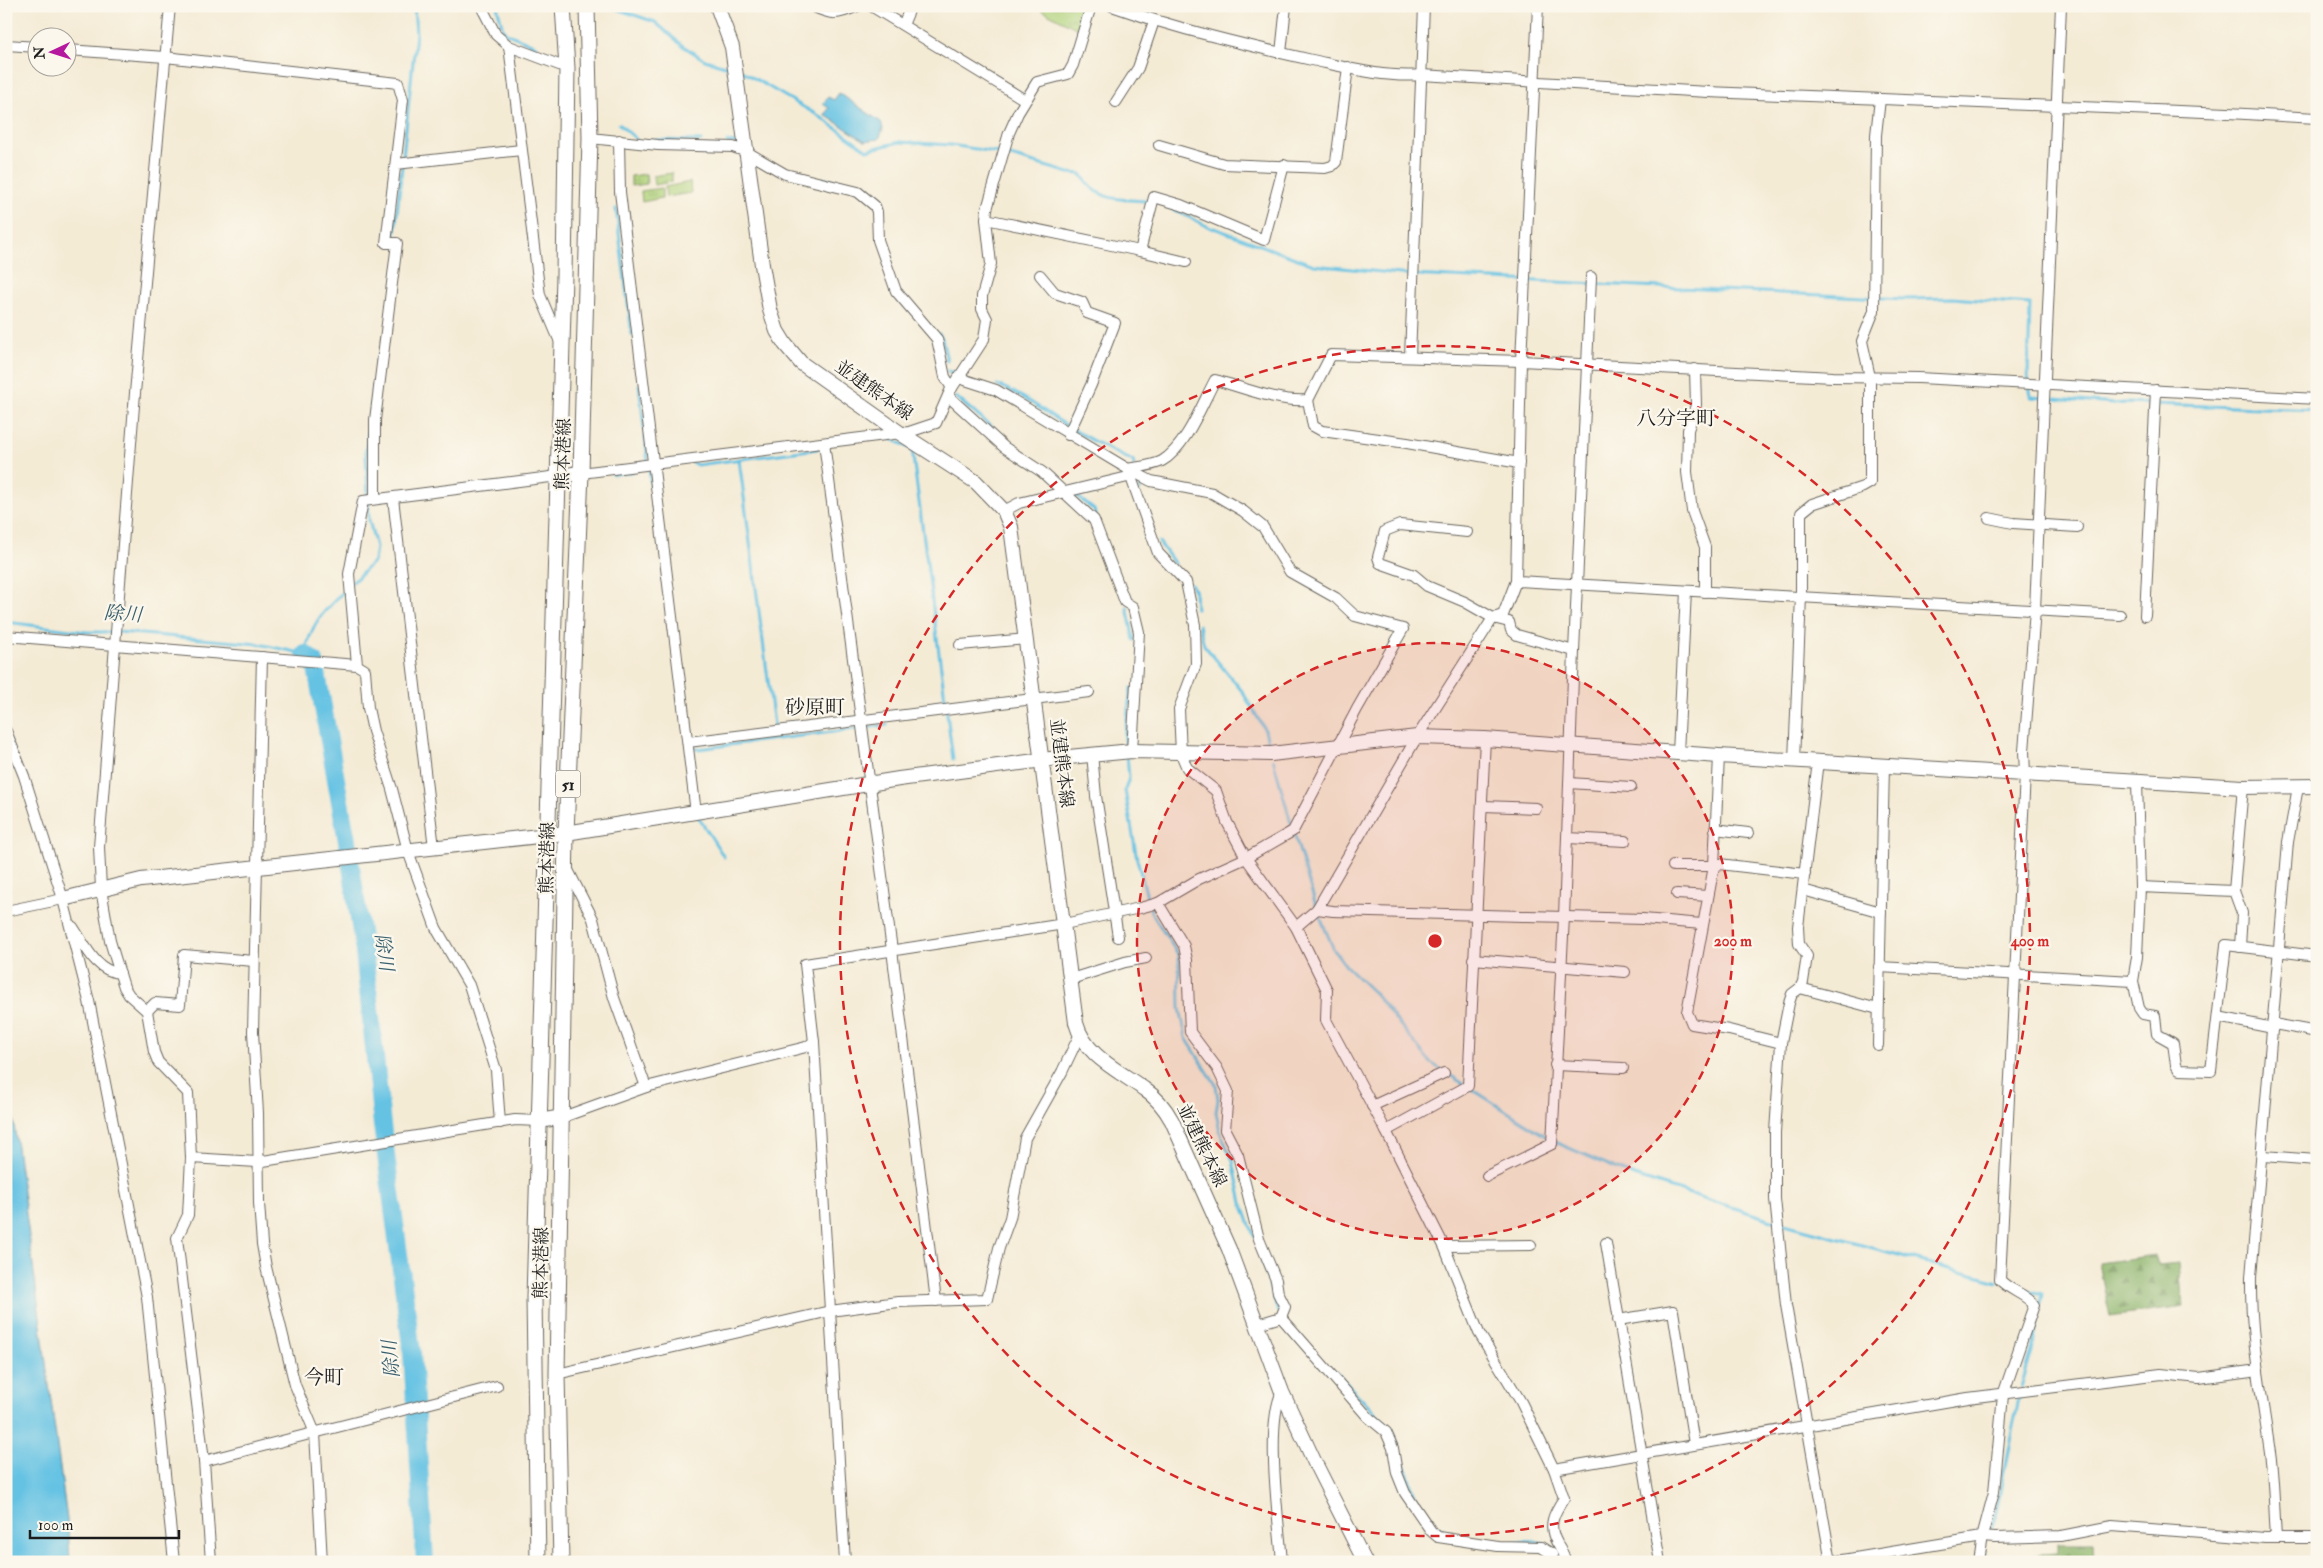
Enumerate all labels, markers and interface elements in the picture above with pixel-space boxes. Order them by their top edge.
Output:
north arrow [28,28,78,78]
text: N [31,46,49,61]
street label: 並建熊本線 [830,355,917,426]
district label: 八分字町 [1636,406,1716,431]
street label: 熊本港線 [551,418,576,490]
water label: 除川 [103,601,145,627]
district label: 砂原町 [785,695,845,720]
street label: 並建熊本線 [1045,717,1078,809]
road number: 51 [556,771,580,798]
street label: 熊本港線 [535,822,560,894]
water label: 除川 [369,932,399,975]
centre of rings [1426,932,1444,950]
text: 200 m [1714,932,1752,951]
text: 400 m [2010,932,2049,951]
street label: 並建熊本線 [1171,1100,1232,1191]
street label: 熊本港線 [529,1227,554,1299]
water label: 除川 [377,1337,405,1379]
district label: 今町 [304,1365,344,1390]
scale bar [30,1508,179,1540]
text: 100 m [38,1516,74,1535]

